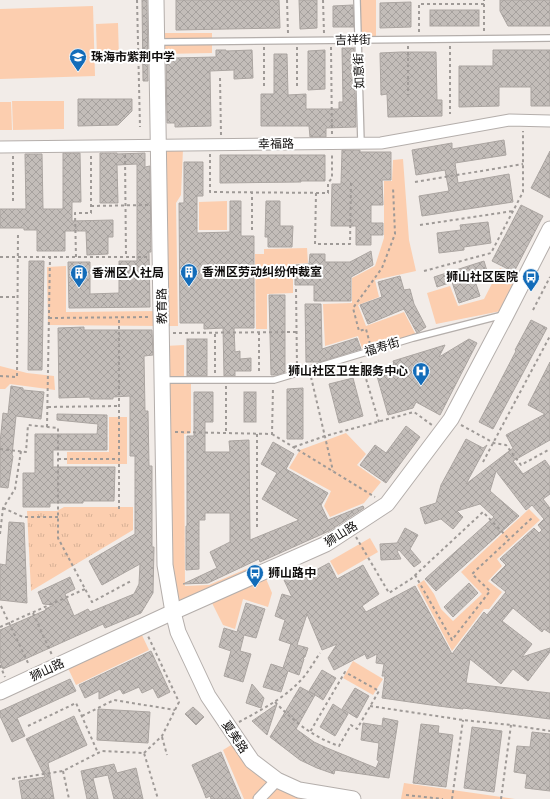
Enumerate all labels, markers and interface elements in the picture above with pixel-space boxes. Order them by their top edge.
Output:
street label: 吉祥街 [335,33,371,47]
school or university icon: 珠海市紫荆中学 [68,47,88,72]
place label: 珠海市紫荆中学 [91,50,175,64]
street label: 如意街 [351,53,367,89]
street label: 幸福路 [258,137,294,151]
building icon: 香洲区劳动纠纷仲裁室 [179,262,199,287]
building icon: 香洲区人社局 [69,263,89,288]
place label: 香洲区劳动纠纷仲裁室 [202,265,322,279]
place label: 香洲区人社局 [92,266,164,280]
bus stop icon: 狮山社区医院 [521,267,541,292]
place label: 狮山社区医院 [446,270,518,284]
street label: 教育路 [155,288,169,324]
street label: 福寿街 [363,335,401,359]
hospital icon: 狮山社区卫生服务中心 [411,361,431,386]
place label: 狮山社区卫生服务中心 [288,364,408,378]
street label: 狮山路 [322,519,360,549]
bus stop icon: 狮山路中 [245,563,265,588]
place label: 狮山路中 [268,566,316,580]
street label: 狮山路 [28,656,66,684]
street label: 夏美路 [219,718,251,756]

